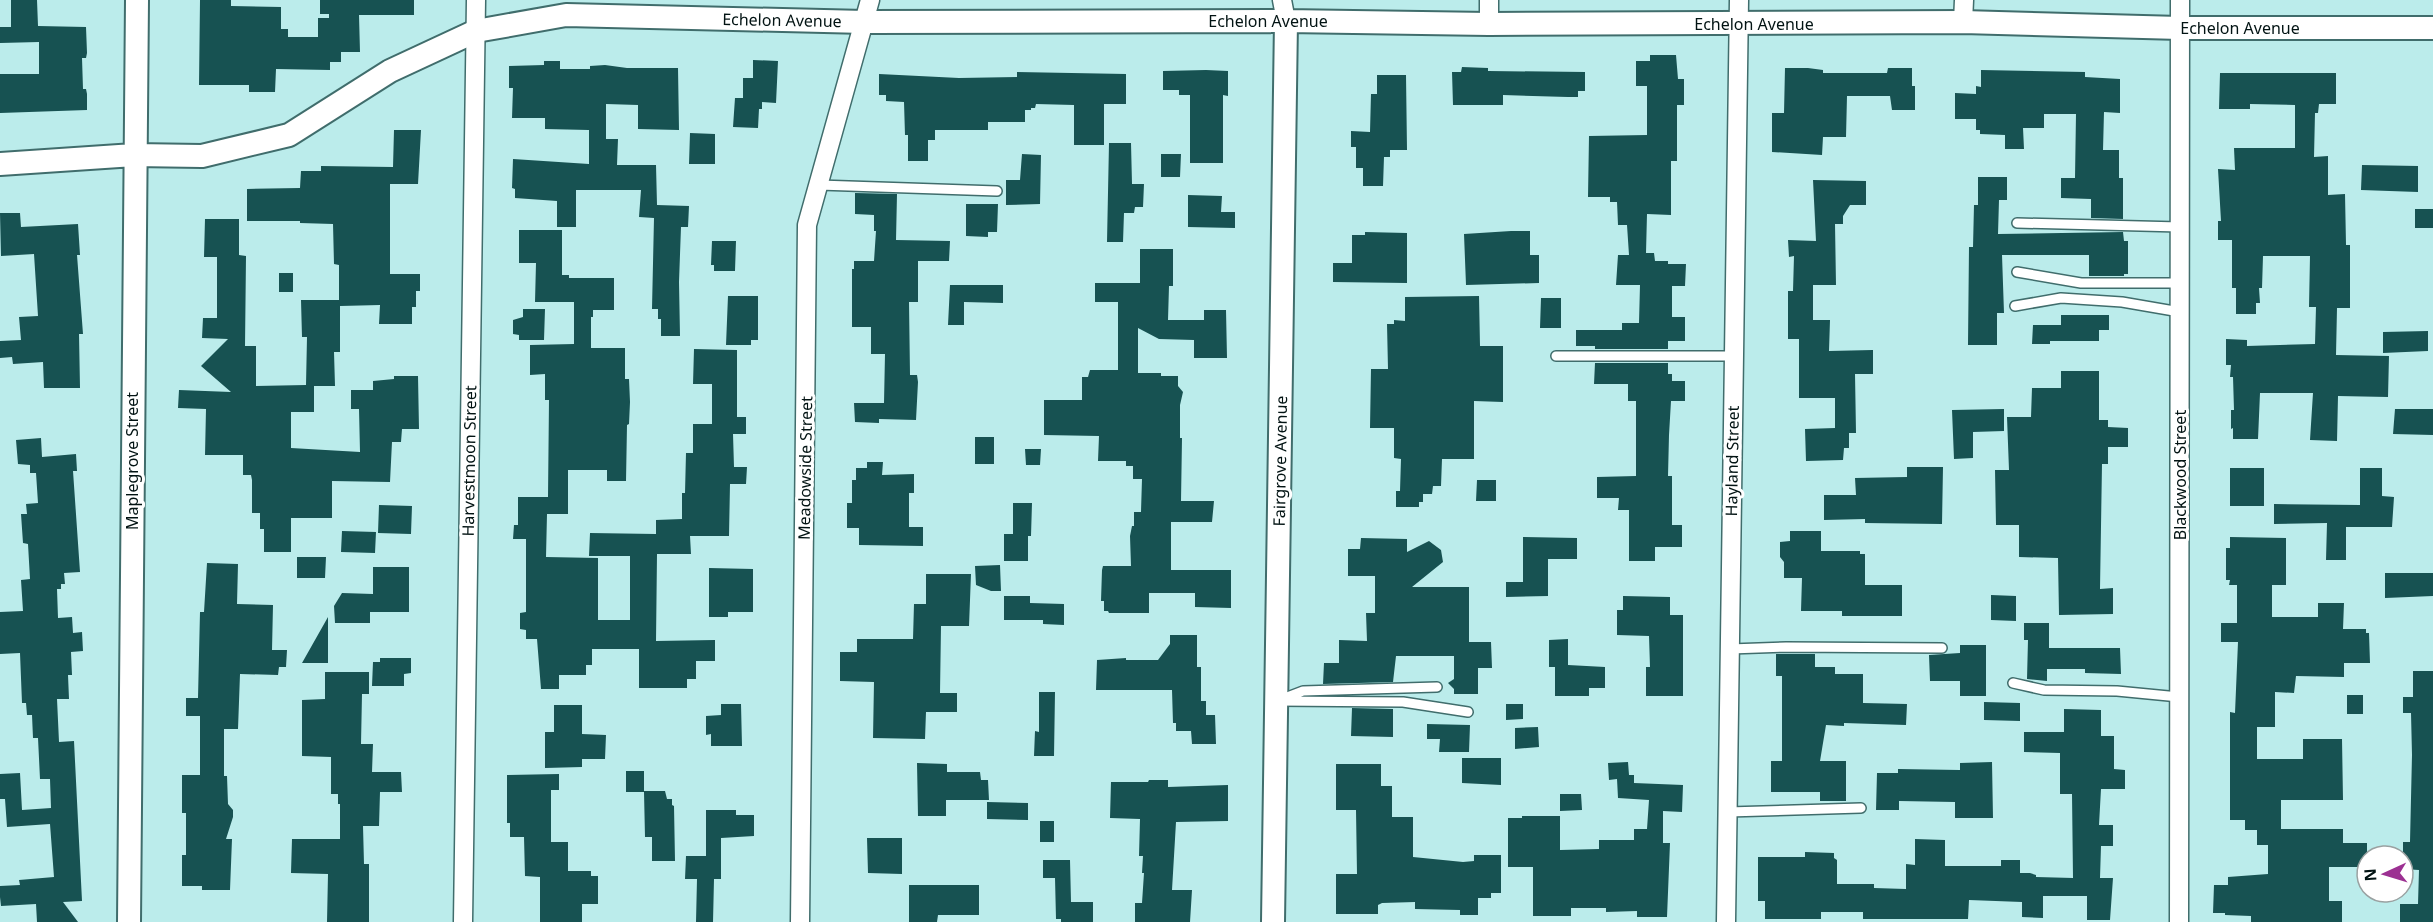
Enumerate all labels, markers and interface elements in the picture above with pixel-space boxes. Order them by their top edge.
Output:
street label: Echelon Avenue [722,8,842,32]
street label: Echelon Avenue [1208,10,1328,32]
street label: Echelon Avenue [1694,13,1814,35]
street label: Echelon Avenue [2180,17,2300,39]
street label: Harvestmoon Street [457,385,481,537]
street label: Maplegrove Street [121,392,143,530]
street label: Fairgrove Avenue [1268,395,1292,527]
street label: Meadowside Street [793,396,817,540]
street label: Hayland Street [1720,405,1744,517]
street label: Blackwood Street [2169,410,2191,540]
north arrow [2355,844,2415,904]
text: N [2359,868,2381,882]

